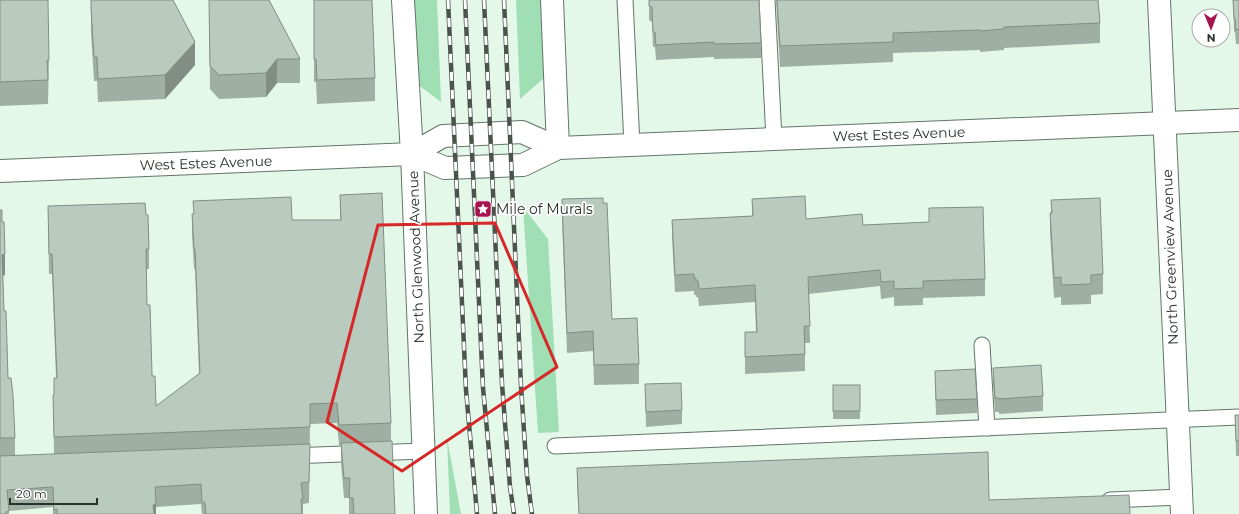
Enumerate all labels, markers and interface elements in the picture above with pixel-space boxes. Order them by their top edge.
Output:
north arrow [1191,8,1231,48]
text: N [1207,31,1216,45]
street label: West Estes Avenue [832,123,966,145]
street label: West Estes Avenue [139,152,273,174]
street label: North Greenview Avenue [1158,169,1182,345]
street label: North Glenwood Avenue [404,170,428,344]
place icon: Mile of Murals [473,199,493,219]
place label: Mile of Murals [496,200,593,218]
scale bar [10,480,97,506]
text: 20 m [16,486,47,501]

